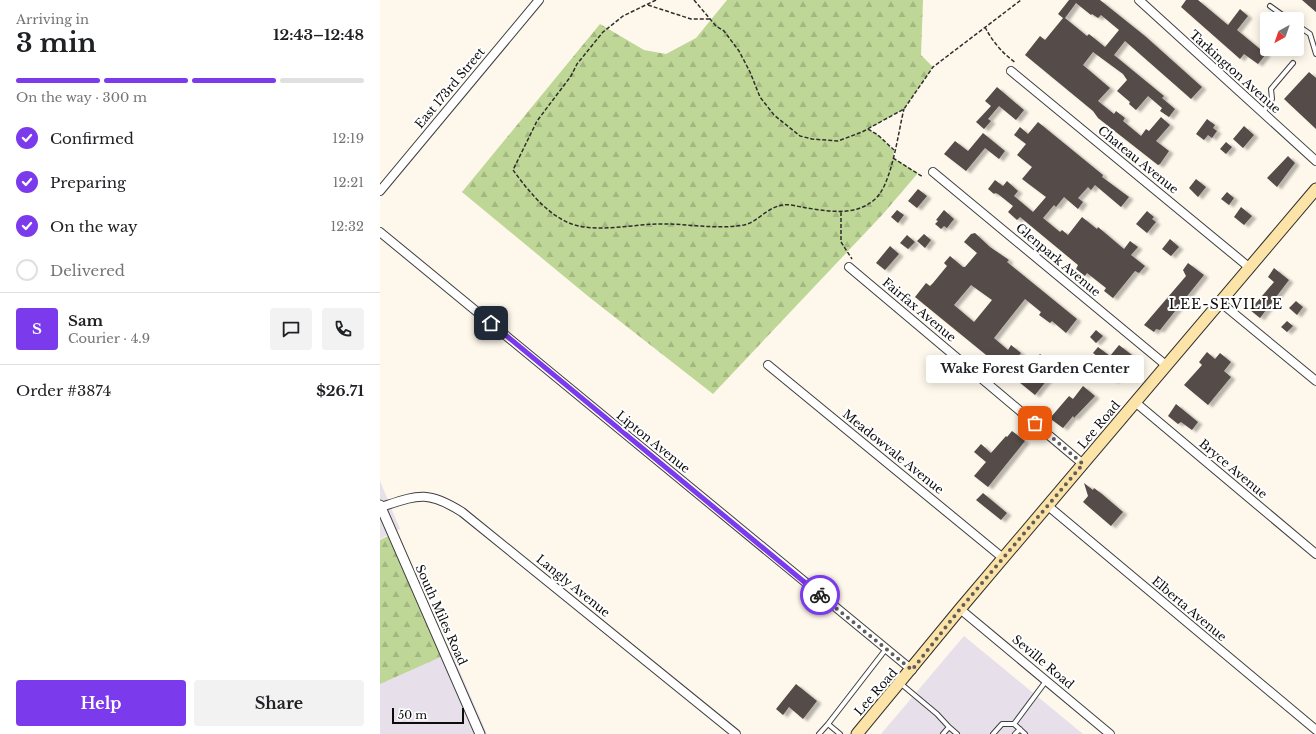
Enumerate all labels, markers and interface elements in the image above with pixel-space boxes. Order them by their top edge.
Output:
text: Arriving in [16,11,89,28]
north arrow [1260,12,1304,56]
map controls [1260,12,1304,56]
text: 12:43–12:48 [273,25,364,44]
text: 3 min [16,27,97,59]
street label: Tarkington Avenue [1187,27,1284,116]
street label: East 173rd Street [411,44,488,131]
text: On the way · 300 m [16,89,147,106]
street label: Chateau Avenue [1095,123,1182,197]
icon: check [16,127,38,149]
text: Confirmed [50,129,134,148]
text: 12:19 [332,130,364,147]
icon: check [16,171,38,193]
text: Preparing [50,173,126,192]
text: 12:21 [333,174,364,191]
icon: check [16,215,38,237]
text: On the way [50,217,138,236]
text: 12:32 [330,218,364,235]
street label: Glenpark Avenue [1013,220,1104,299]
text: Delivered [50,261,125,280]
street label: Fairfax Avenue [879,274,959,345]
district label: LEE-SEVILLE [1169,295,1283,313]
pin [474,306,508,340]
button: chat [270,308,312,350]
button: phone [322,308,364,350]
text: Sam [68,311,103,330]
icon: home [480,312,502,334]
text: S [32,319,42,338]
text: Courier · 4.9 [68,330,150,347]
callout: Wake Forest Garden Center [926,355,1144,383]
text: Wake Forest Garden Center [941,360,1129,377]
text: Order #3874 [16,381,111,400]
text: $26.71 [316,381,364,400]
street label: Lee Road [1074,398,1123,452]
street label: Meadowvale Avenue [840,406,947,497]
pin [1018,406,1052,440]
street label: Lipton Avenue [614,407,693,476]
icon: bag [1024,412,1046,434]
street label: Bryce Avenue [1196,436,1271,502]
street label: Langly Avenue [533,551,613,620]
street label: South Miles Road [413,562,470,667]
street label: Elberta Avenue [1149,573,1230,644]
courier [800,575,840,615]
icon: bike [809,584,831,606]
street label: Seville Road [1009,631,1077,692]
street label: Lee Road [851,665,900,718]
button: Help [16,680,186,726]
button: Share [194,680,364,726]
scale bar [392,706,464,725]
text: 50 m [398,708,427,722]

